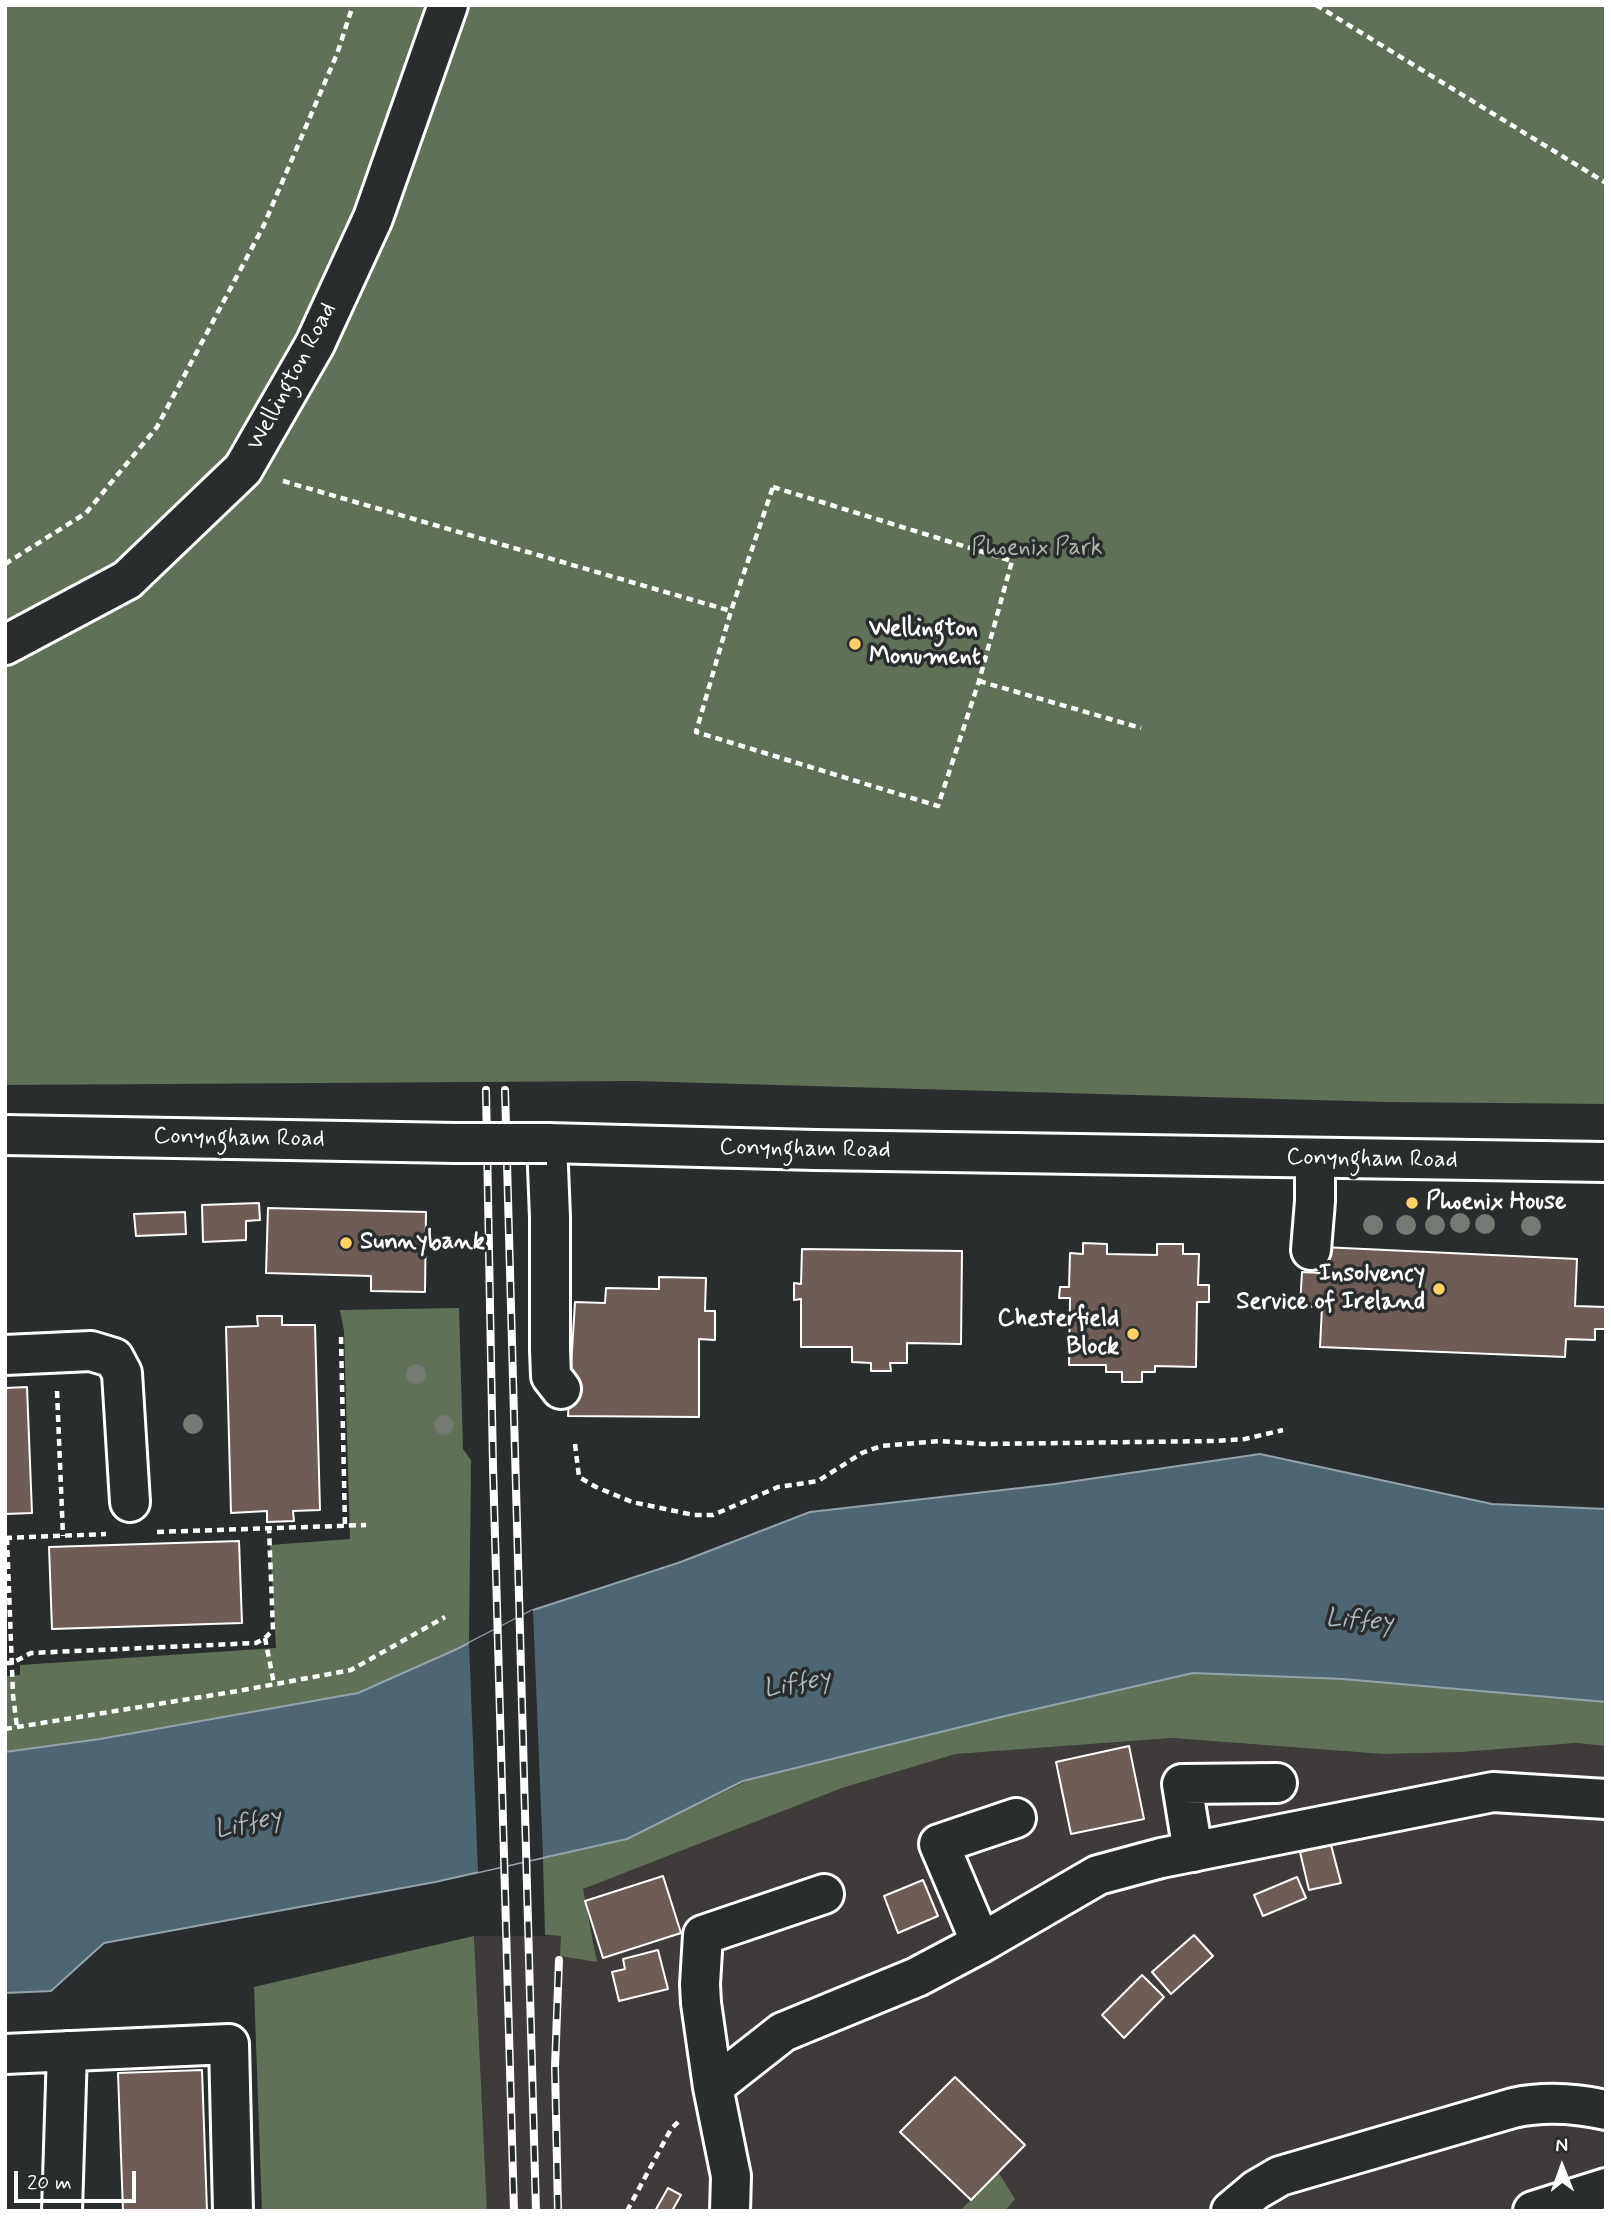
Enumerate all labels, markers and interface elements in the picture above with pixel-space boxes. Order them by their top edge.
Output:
street label: Wellington Road [242,298,344,456]
park label: Phoenix Park [971,535,1103,563]
place label: Wellington Monument [869,616,981,672]
marker: Wellington Monument [847,636,863,652]
street label: Conyngham Road [153,1123,325,1155]
street label: Conyngham Road [719,1134,891,1166]
street label: Conyngham Road [1286,1144,1458,1176]
place label: Phoenix House [1426,1189,1566,1217]
marker: Phoenix House [1404,1195,1420,1211]
place label: Sunnybank [360,1229,485,1257]
marker: Sunnybank [338,1235,354,1251]
place label: Insolvency Service of Ireland [1236,1261,1425,1317]
marker: Insolvency Service of Ireland [1431,1281,1447,1297]
place label: Chesterfield Block [997,1306,1119,1362]
marker: Chesterfield Block [1125,1326,1141,1342]
water label: Liffey [1324,1604,1394,1640]
water label: Liffey [761,1664,833,1706]
water label: Liffey [212,1803,284,1847]
north arrow [1527,2132,1597,2202]
text: N [1555,2133,1568,2158]
scale bar [18,2156,140,2200]
text: 20 m [27,2169,72,2197]

